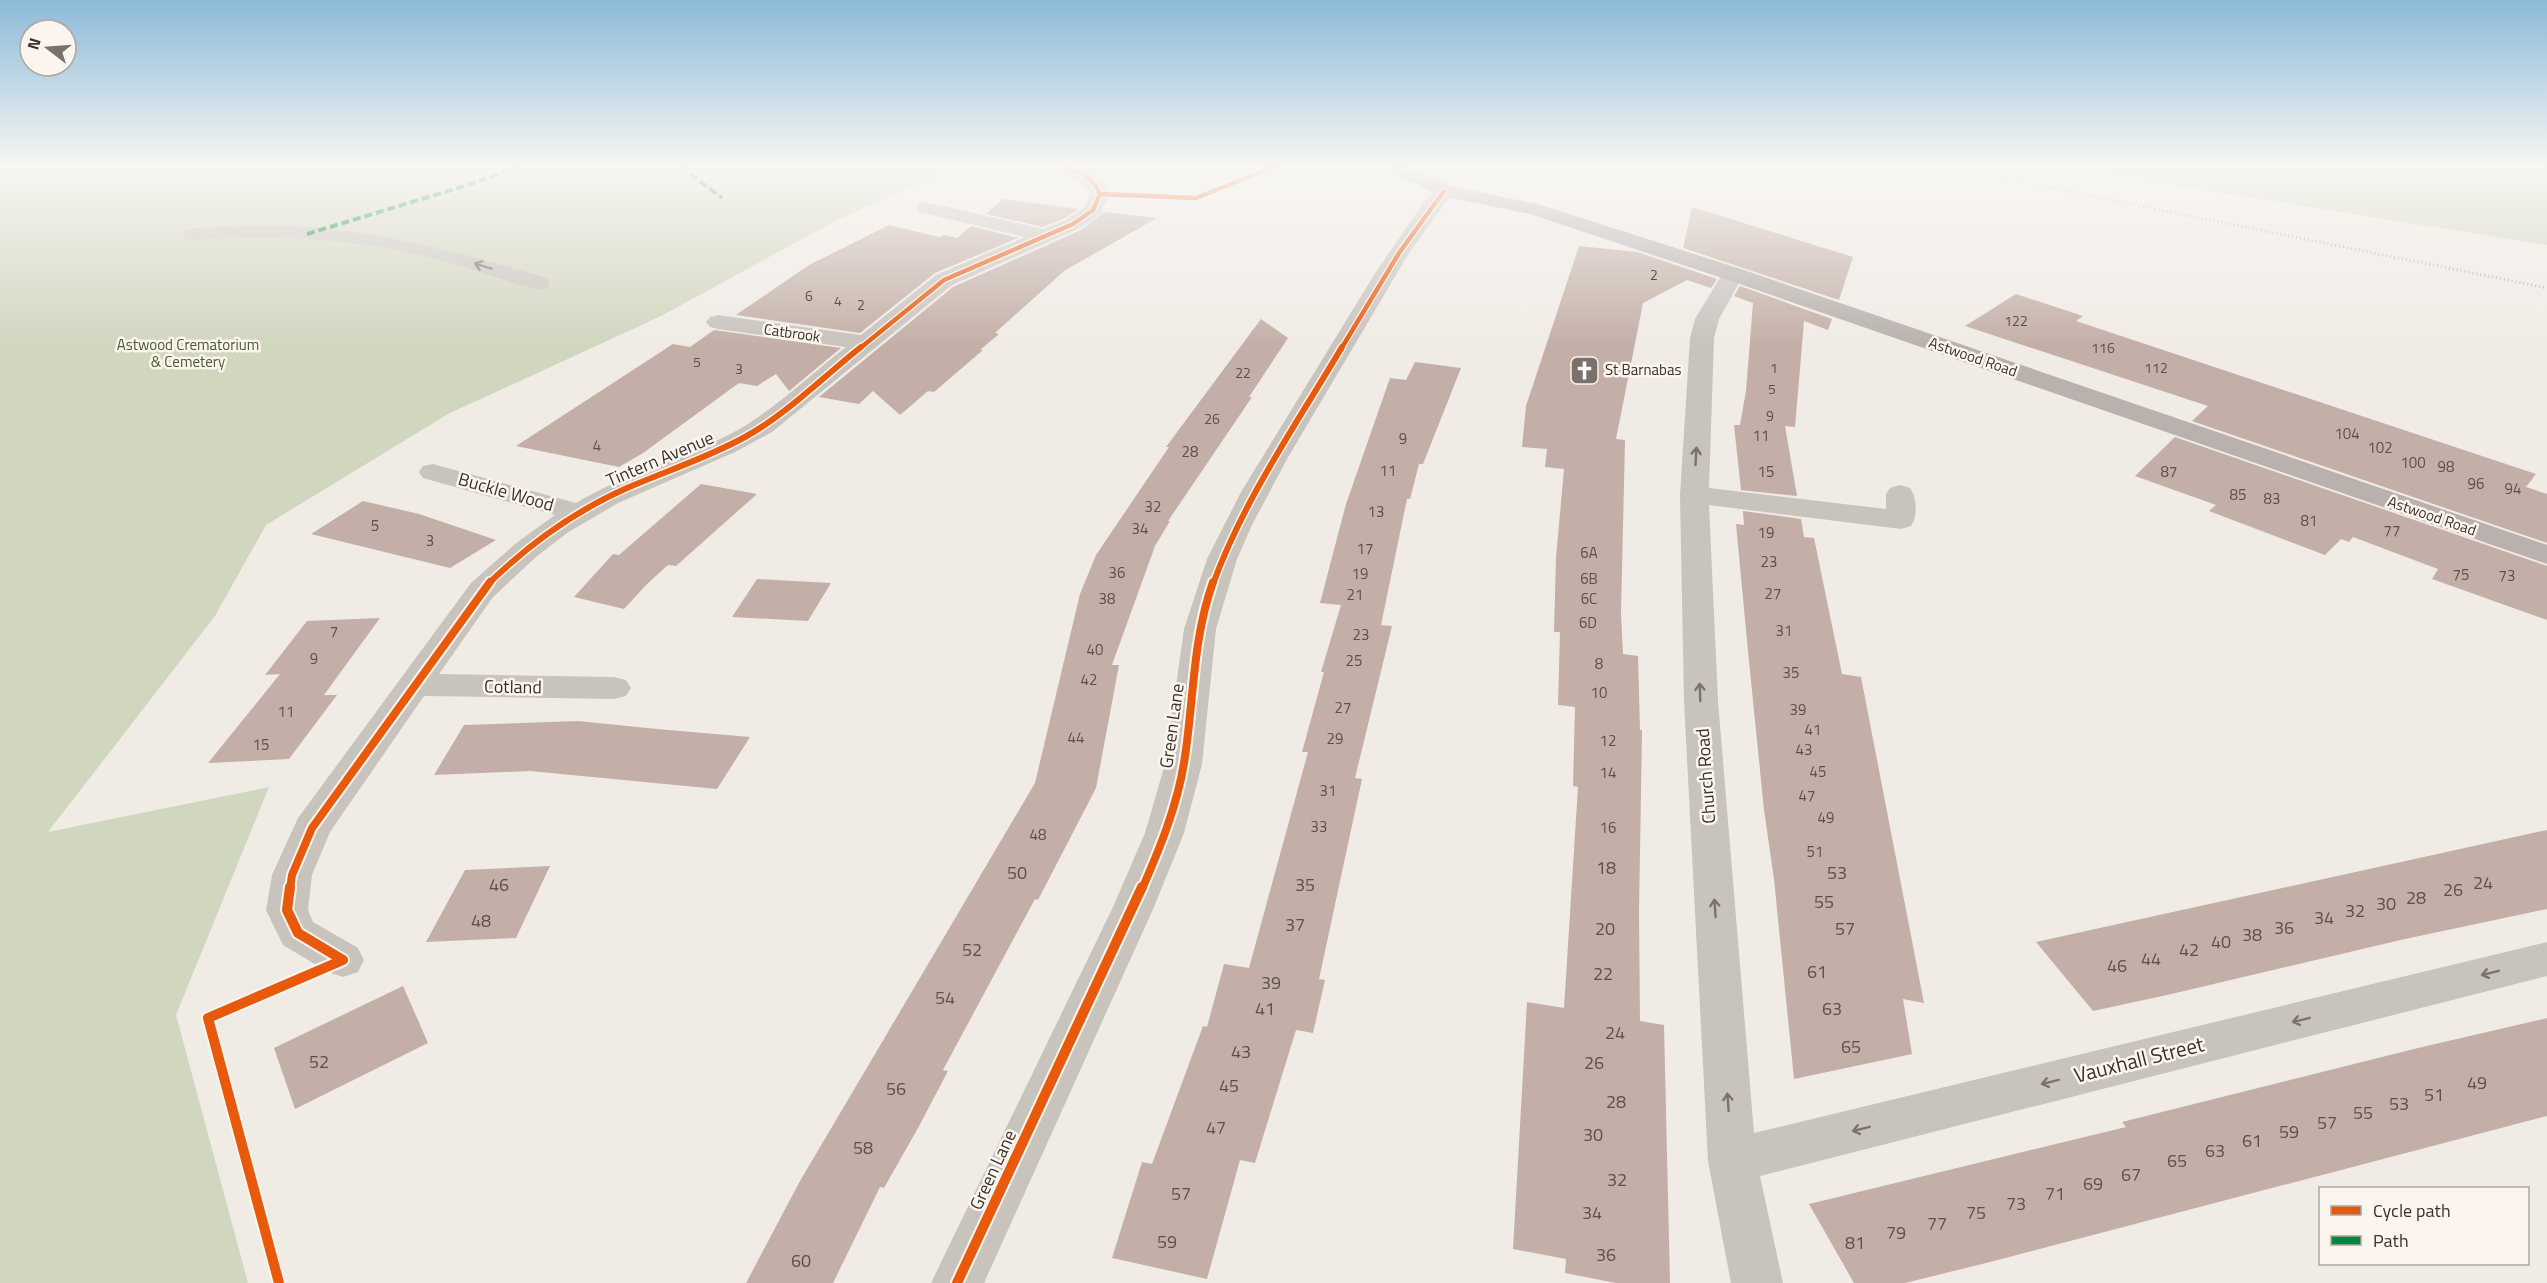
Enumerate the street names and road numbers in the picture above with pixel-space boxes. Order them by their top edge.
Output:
street label: Catbrook [762,317,822,348]
street label: Astwood Road [1926,331,2020,382]
street label: Tintern Avenue [602,424,718,493]
street label: Buckle Wood [455,465,557,518]
street label: Astwood Road [2385,490,2479,541]
street label: Cotland [484,672,542,701]
street label: Green Lane [1152,682,1191,770]
street label: Church Road [1689,727,1722,825]
street label: Vauxhall Street [2070,1027,2208,1091]
street label: Green Lane [962,1125,1023,1214]

